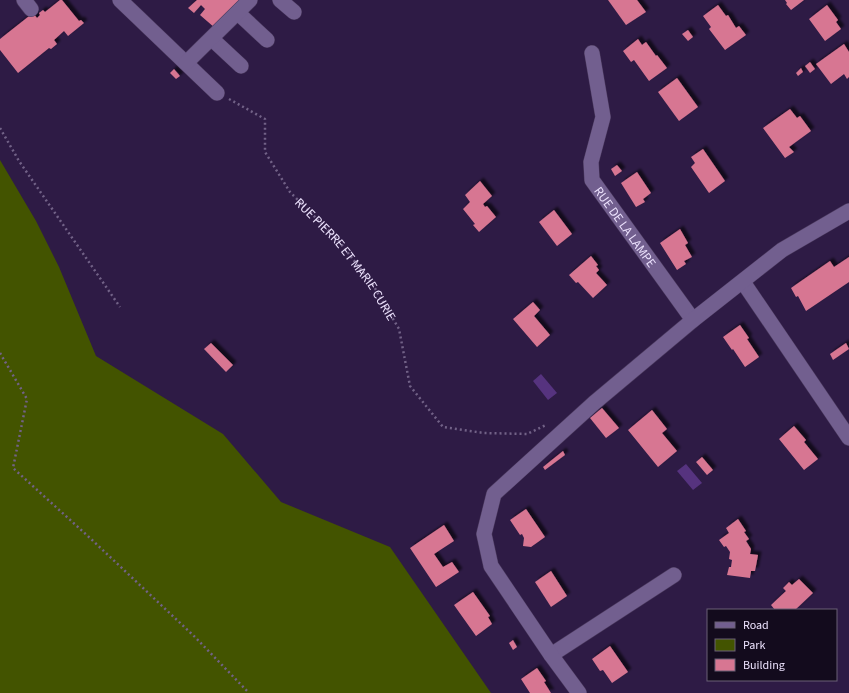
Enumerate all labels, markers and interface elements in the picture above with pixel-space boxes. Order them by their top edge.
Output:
street label: RUE DE LA LAMPE [589,183,660,271]
street label: RUE PIERRE ET MARIE CURIE [291,194,400,324]
legend [707,609,837,681]
text: Road [743,617,769,634]
text: Park [743,637,765,654]
text: Building [743,657,785,674]

